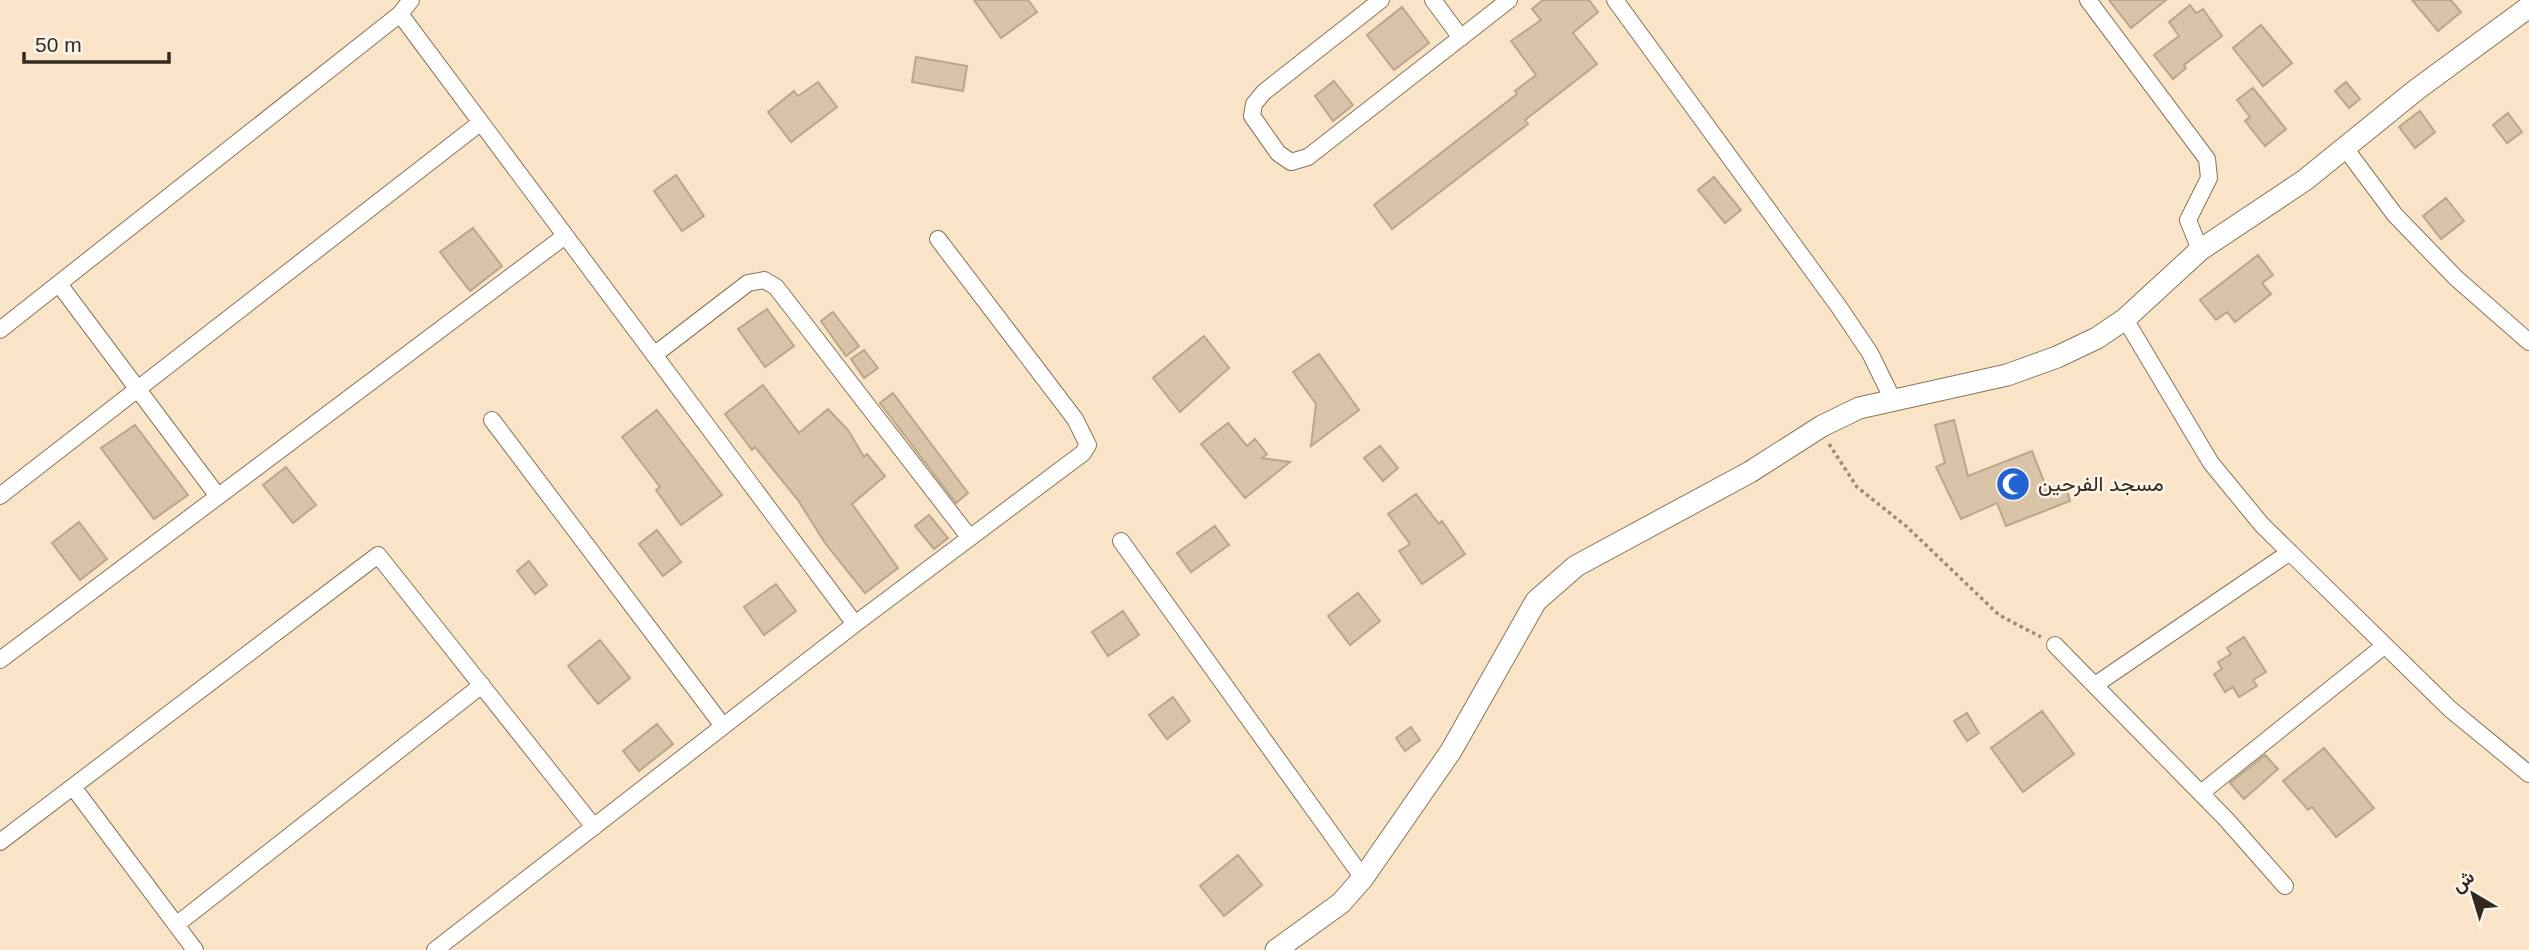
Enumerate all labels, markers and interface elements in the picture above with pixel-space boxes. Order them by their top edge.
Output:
scale bar [24,21,170,65]
text: 50 m [35,33,82,56]
mosque icon: مسجد الفرحين [1994,465,2032,503]
place label: مسجد الفرحين [2038,472,2164,497]
north arrow [2438,859,2508,929]
text: ش [2447,866,2479,897]

